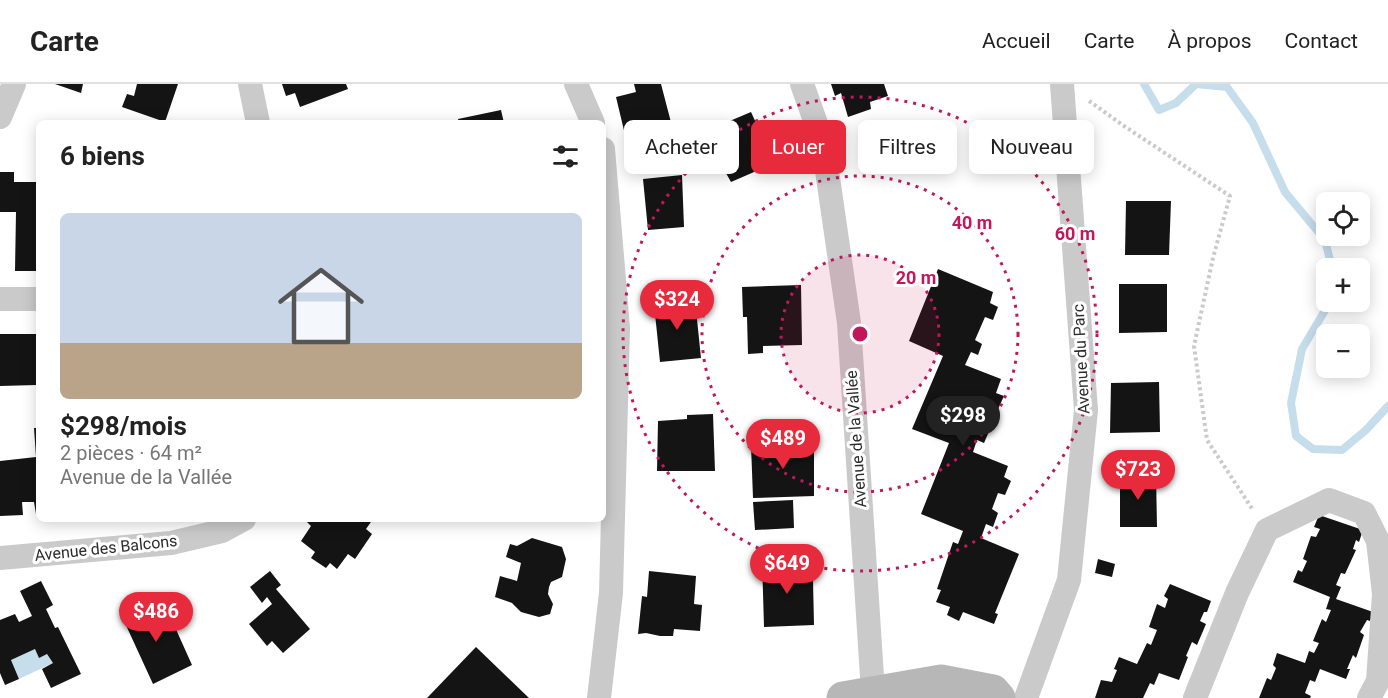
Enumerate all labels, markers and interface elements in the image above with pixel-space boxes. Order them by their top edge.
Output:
text: Carte [30,25,99,58]
text: Accueil [982,29,1051,53]
text: Carte [1084,29,1134,53]
text: À propos [1167,29,1252,53]
text: Contact [1285,29,1358,53]
chip: Acheter [624,120,739,174]
chip: Louer [751,120,846,174]
chip: Filtres [858,120,957,174]
chip: Nouveau [969,120,1094,174]
icon: filters [549,140,582,173]
text: 6 biens [60,141,145,171]
map controls [1316,192,1370,378]
button: locate [1316,192,1370,246]
text: 40 m [952,212,992,233]
text: 60 m [1055,223,1095,244]
icon: home [267,252,375,360]
button: + [1316,258,1370,312]
text: 20 m [896,267,936,288]
pin: $324 [641,280,713,331]
text: $324 [654,287,700,311]
street label: Avenue du Parc [1069,303,1093,415]
centre of rings [850,324,870,344]
button: − [1316,324,1370,378]
street label: Avenue de la Vallée [842,370,870,508]
pin: $298 [927,396,999,447]
text: $298 [940,403,986,427]
text: $298/mois [60,411,187,441]
pin: $489 [747,419,819,470]
text: $489 [760,426,806,450]
text: 2 pièces · 64 m² [60,441,202,465]
pin: $723 [1102,450,1174,501]
text: $723 [1115,457,1161,481]
text: Avenue de la Vallée [60,465,232,489]
street label: Avenue des Balcons [34,531,178,565]
pin: $649 [751,544,823,595]
text: $649 [764,551,810,575]
pin: $486 [120,592,192,643]
text: $486 [133,599,179,623]

